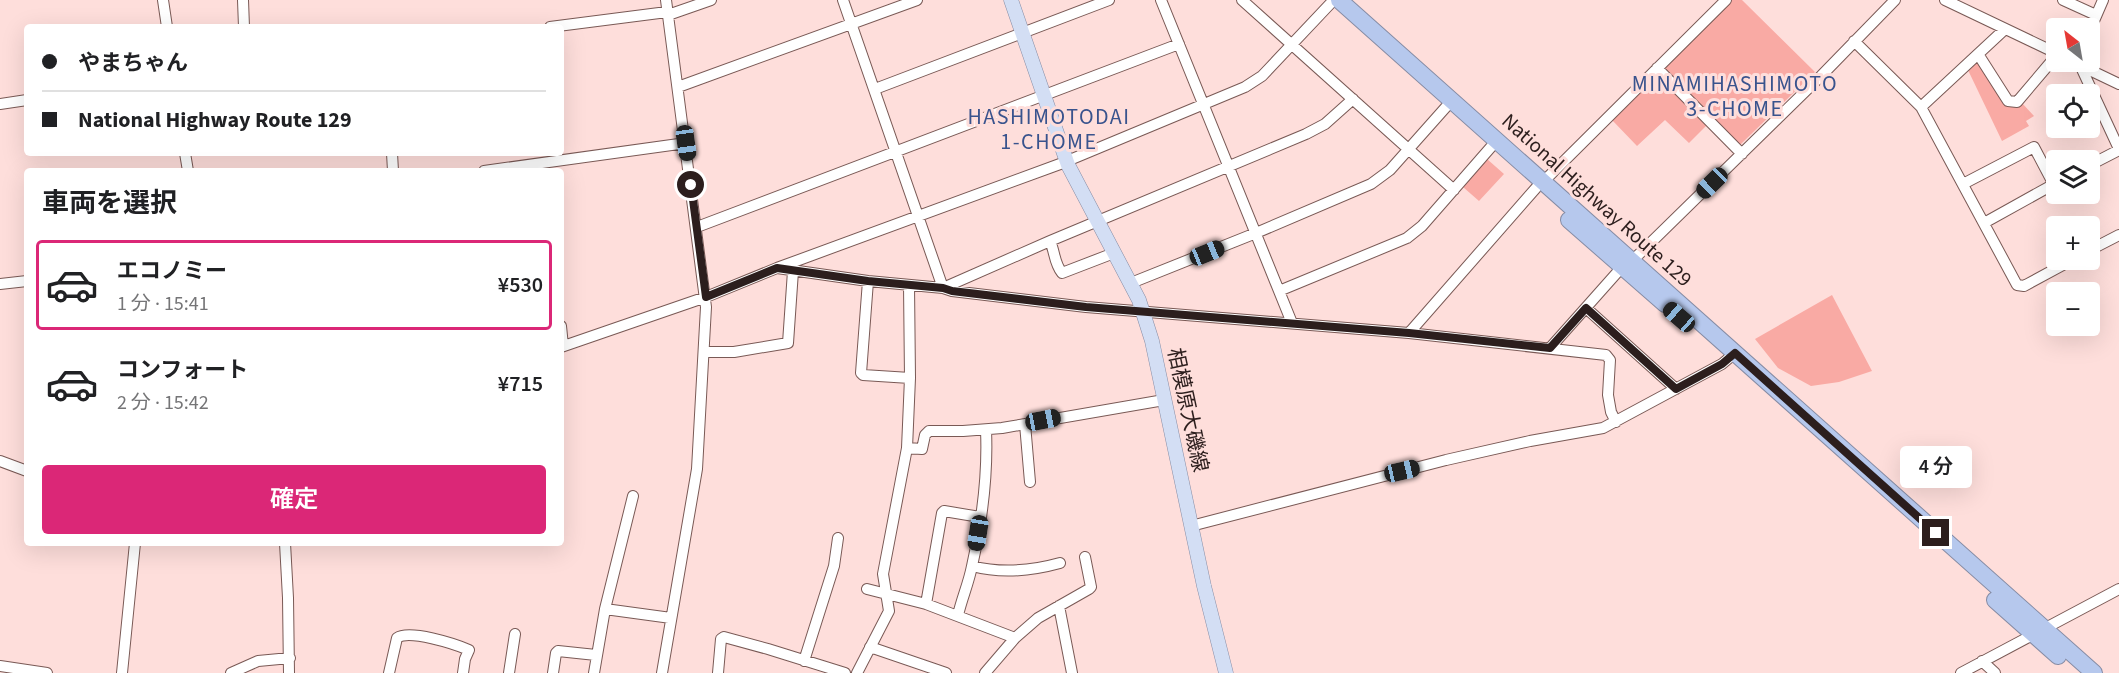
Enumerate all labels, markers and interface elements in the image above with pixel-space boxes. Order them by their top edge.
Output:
north arrow [2046,18,2100,72]
map controls [2046,18,2100,336]
text: やまちゃん [78,47,188,79]
district label: MINAMIHASHIMOTO 3-CHOME [1632,68,1838,125]
button: locate [2046,84,2100,138]
district label: HASHIMOTODAI 1-CHOME [967,101,1131,158]
text: National Highway Route 129 [78,104,352,136]
street label: National Highway Route 129 [1495,106,1699,294]
car [675,124,697,162]
button: layers [2046,150,2100,204]
car [1693,164,1731,202]
route start [677,171,704,198]
text: 車両を選択 [42,184,177,223]
button: + [2046,216,2100,270]
car [1187,238,1227,268]
text: エコノミー [117,255,227,287]
icon: car [45,258,99,312]
text: ¥530 [498,269,543,301]
button: − [2046,282,2100,336]
text: 1 分 · 15:41 [117,290,209,318]
car [1660,298,1698,336]
street label: 相模原大磯線 [1160,345,1216,475]
text: コンフォート [117,354,248,386]
icon: car [45,357,99,411]
text: ¥715 [498,368,543,400]
text: 2 分 · 15:42 [117,389,209,417]
car [1024,408,1062,432]
callout: 4 分 [1900,446,1972,488]
text: 4 分 [1919,453,1953,481]
car [1382,458,1422,484]
button: 確定 [42,465,546,534]
car [966,514,990,552]
route end [1922,519,1949,546]

